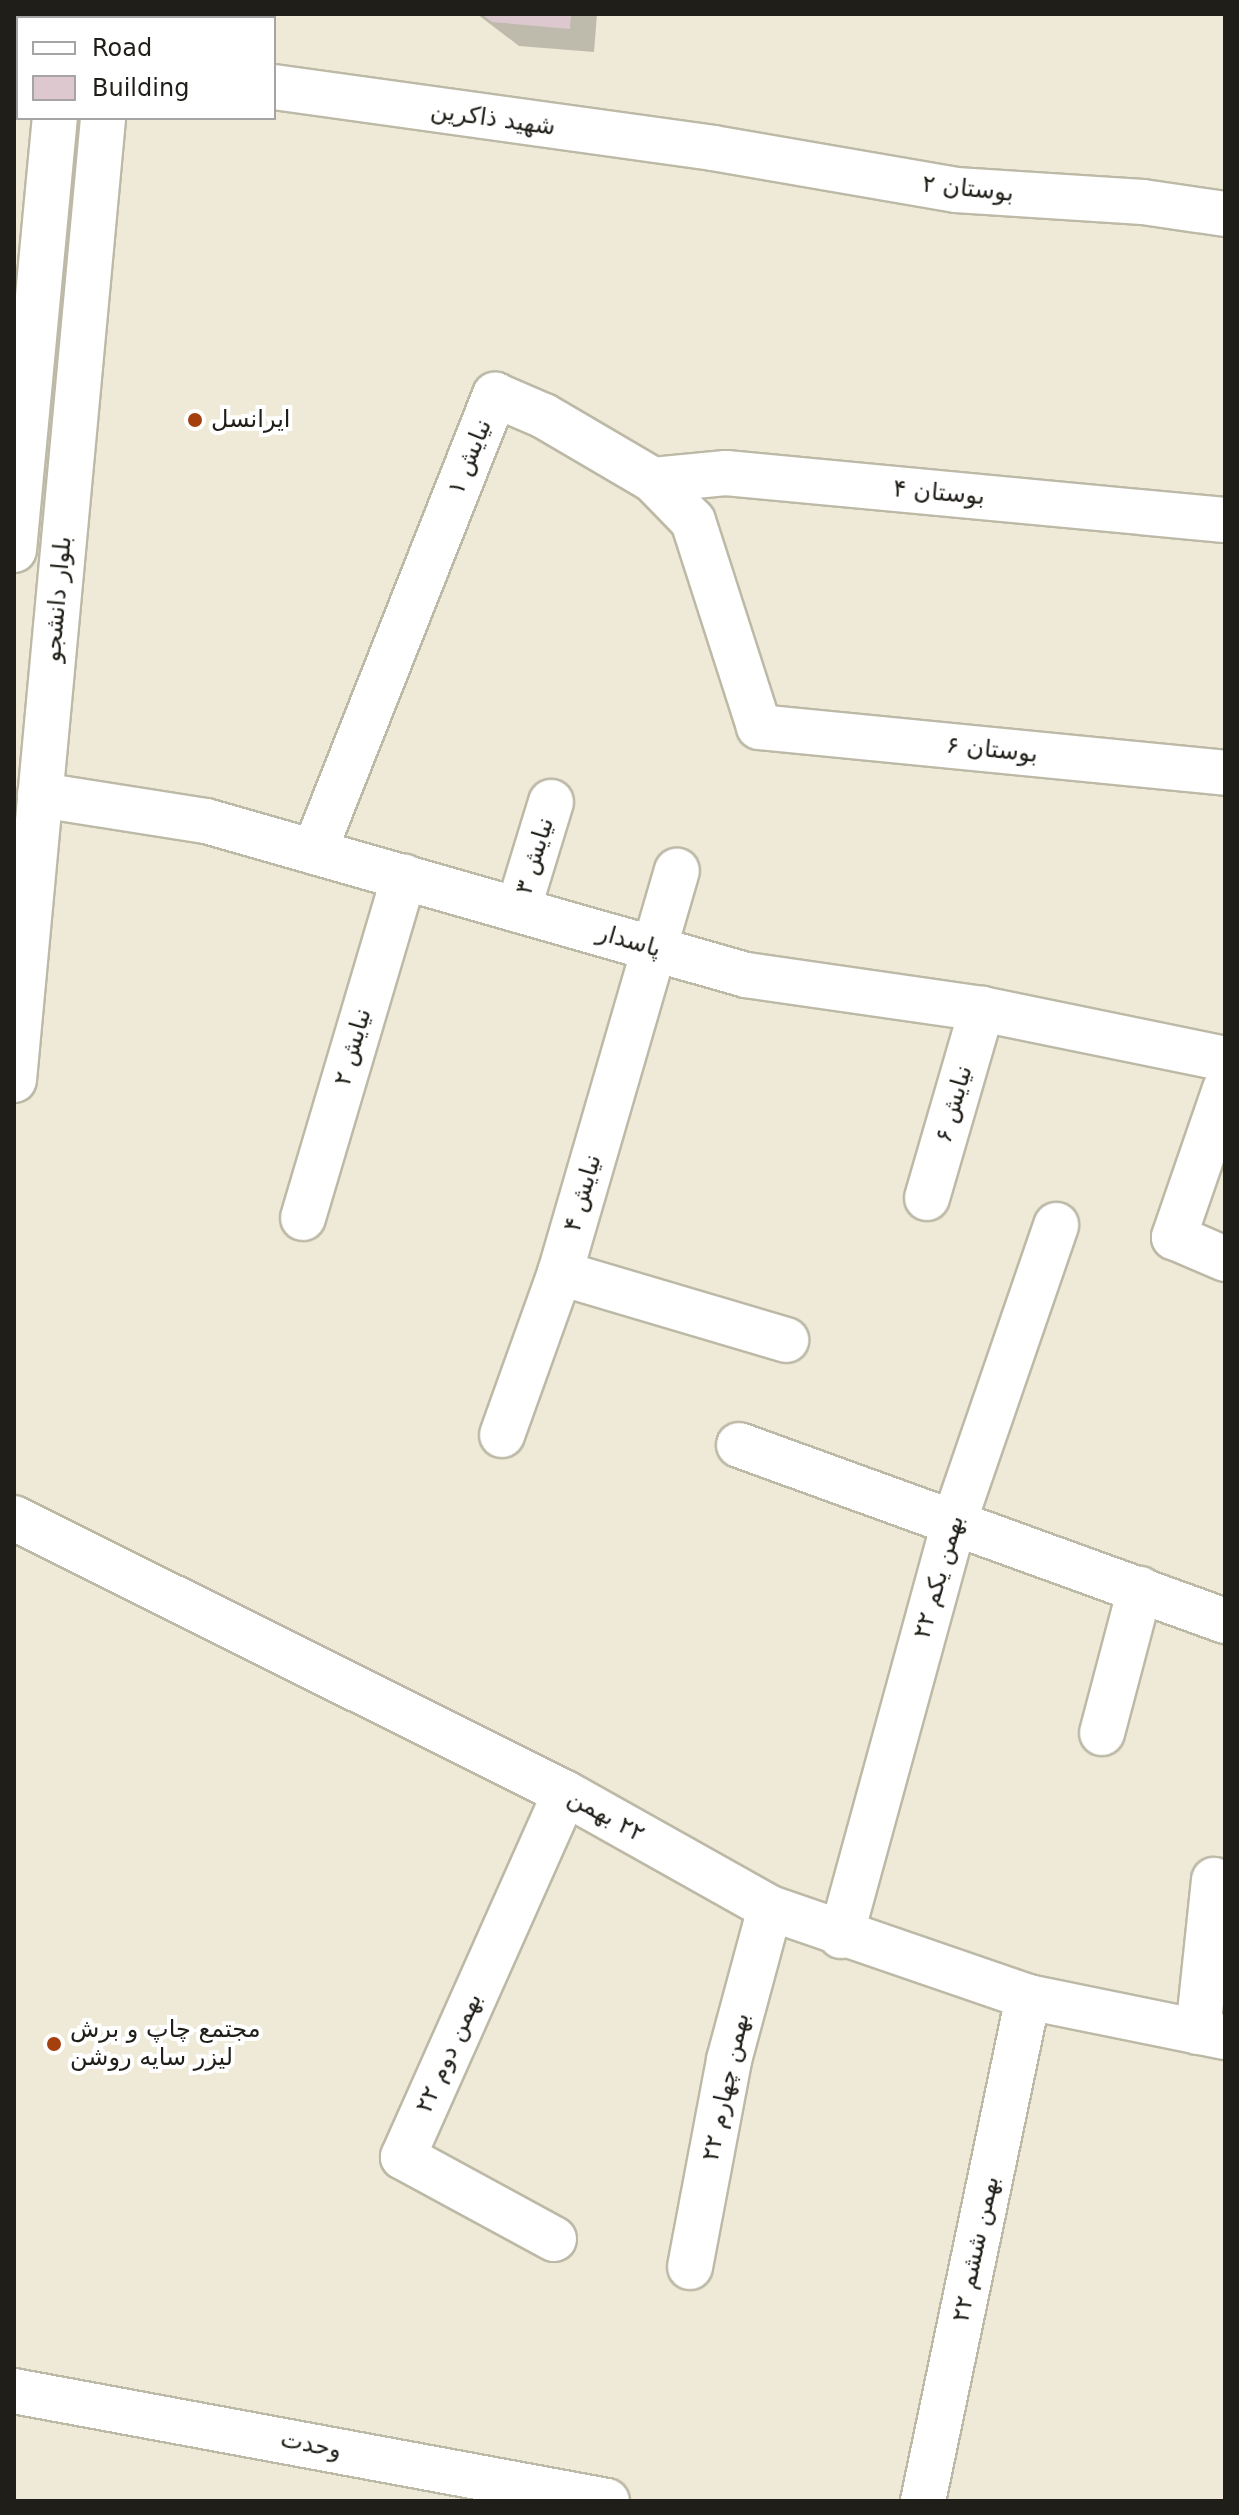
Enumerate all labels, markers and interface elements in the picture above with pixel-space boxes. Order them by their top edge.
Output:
legend [16,16,276,120]
text: Road [92,34,152,62]
text: Building [92,74,189,102]
street label: شهید ذاکرین [429,96,557,142]
street label: بوستان ۲ [921,170,1015,208]
place label: ایرانسل [211,406,291,434]
marker: ایرانسل [186,411,204,429]
street label: نیایش ۱ [442,415,498,499]
street label: بوستان ۴ [892,475,986,511]
street label: بلوار دانشجو [38,535,78,663]
street label: بوستان ۶ [945,731,1039,769]
street label: نیایش ۳ [510,814,560,898]
street label: پاسدار [594,918,664,964]
street label: نیایش ۲ [328,1005,378,1089]
street label: نیایش ۶ [929,1062,979,1146]
street label: نیایش ۴ [558,1151,608,1235]
street label: ۲۲ بهمن یکم [908,1512,970,1642]
street label: ٢٢ بهمن [563,1783,649,1849]
street label: ۲۲ بهمن دوم [410,1989,488,2117]
street label: ۲۲ بهمن چهارم [696,2010,756,2164]
place label: مجتمع چاپ و برش لیزر سایه روشن [70,2016,261,2072]
marker: مجتمع چاپ و برش لیزر سایه روشن [45,2035,63,2053]
street label: ۲۲ بهمن ششم [946,2173,1006,2325]
street label: وحدت [278,2425,344,2465]

